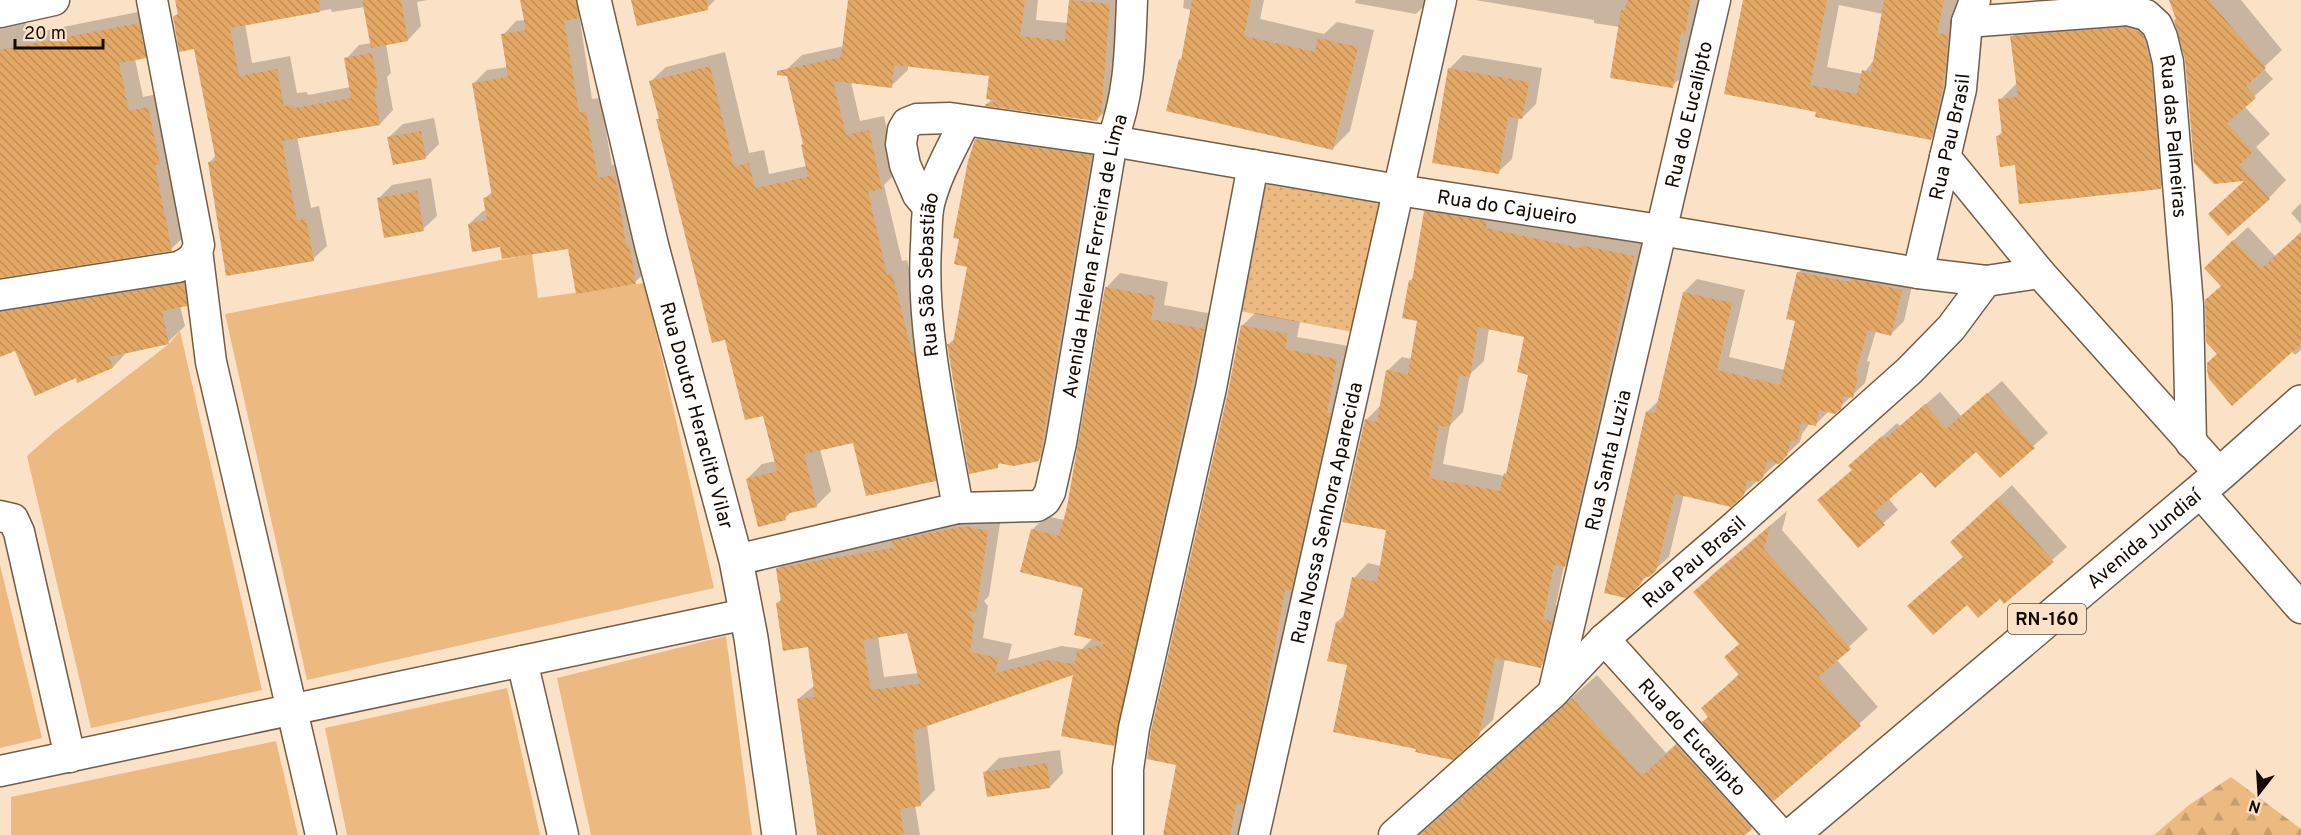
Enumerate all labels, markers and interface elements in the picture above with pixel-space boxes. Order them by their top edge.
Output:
scale bar [15,12,104,50]
text: 20 m [24,23,66,46]
street label: Rua do Eucalipto [1661,39,1720,191]
street label: Rua das Palmeiras [2152,52,2192,219]
street label: Rua Pau Brasil [1924,72,1977,203]
street label: Avenida Helena Ferreira de Lima [1058,111,1135,401]
street label: Rua do Cajueiro [1435,185,1579,232]
street label: Rua São Sebastião [914,189,947,358]
street label: Rua Doutor Heraclito Vilar [652,299,738,533]
street label: Rua Nossa Senhora Aparecida [1286,380,1370,647]
street label: Rua Santa Luzia [1581,387,1639,534]
street label: Avenida Jundiaí [2082,483,2209,596]
street label: Rua Pau Brasil [1638,511,1753,615]
road number: RN-160 [2008,604,2086,634]
street label: Rua do Eucalipto [1631,674,1751,803]
north arrow [2229,763,2289,823]
text: N [2247,794,2264,817]

